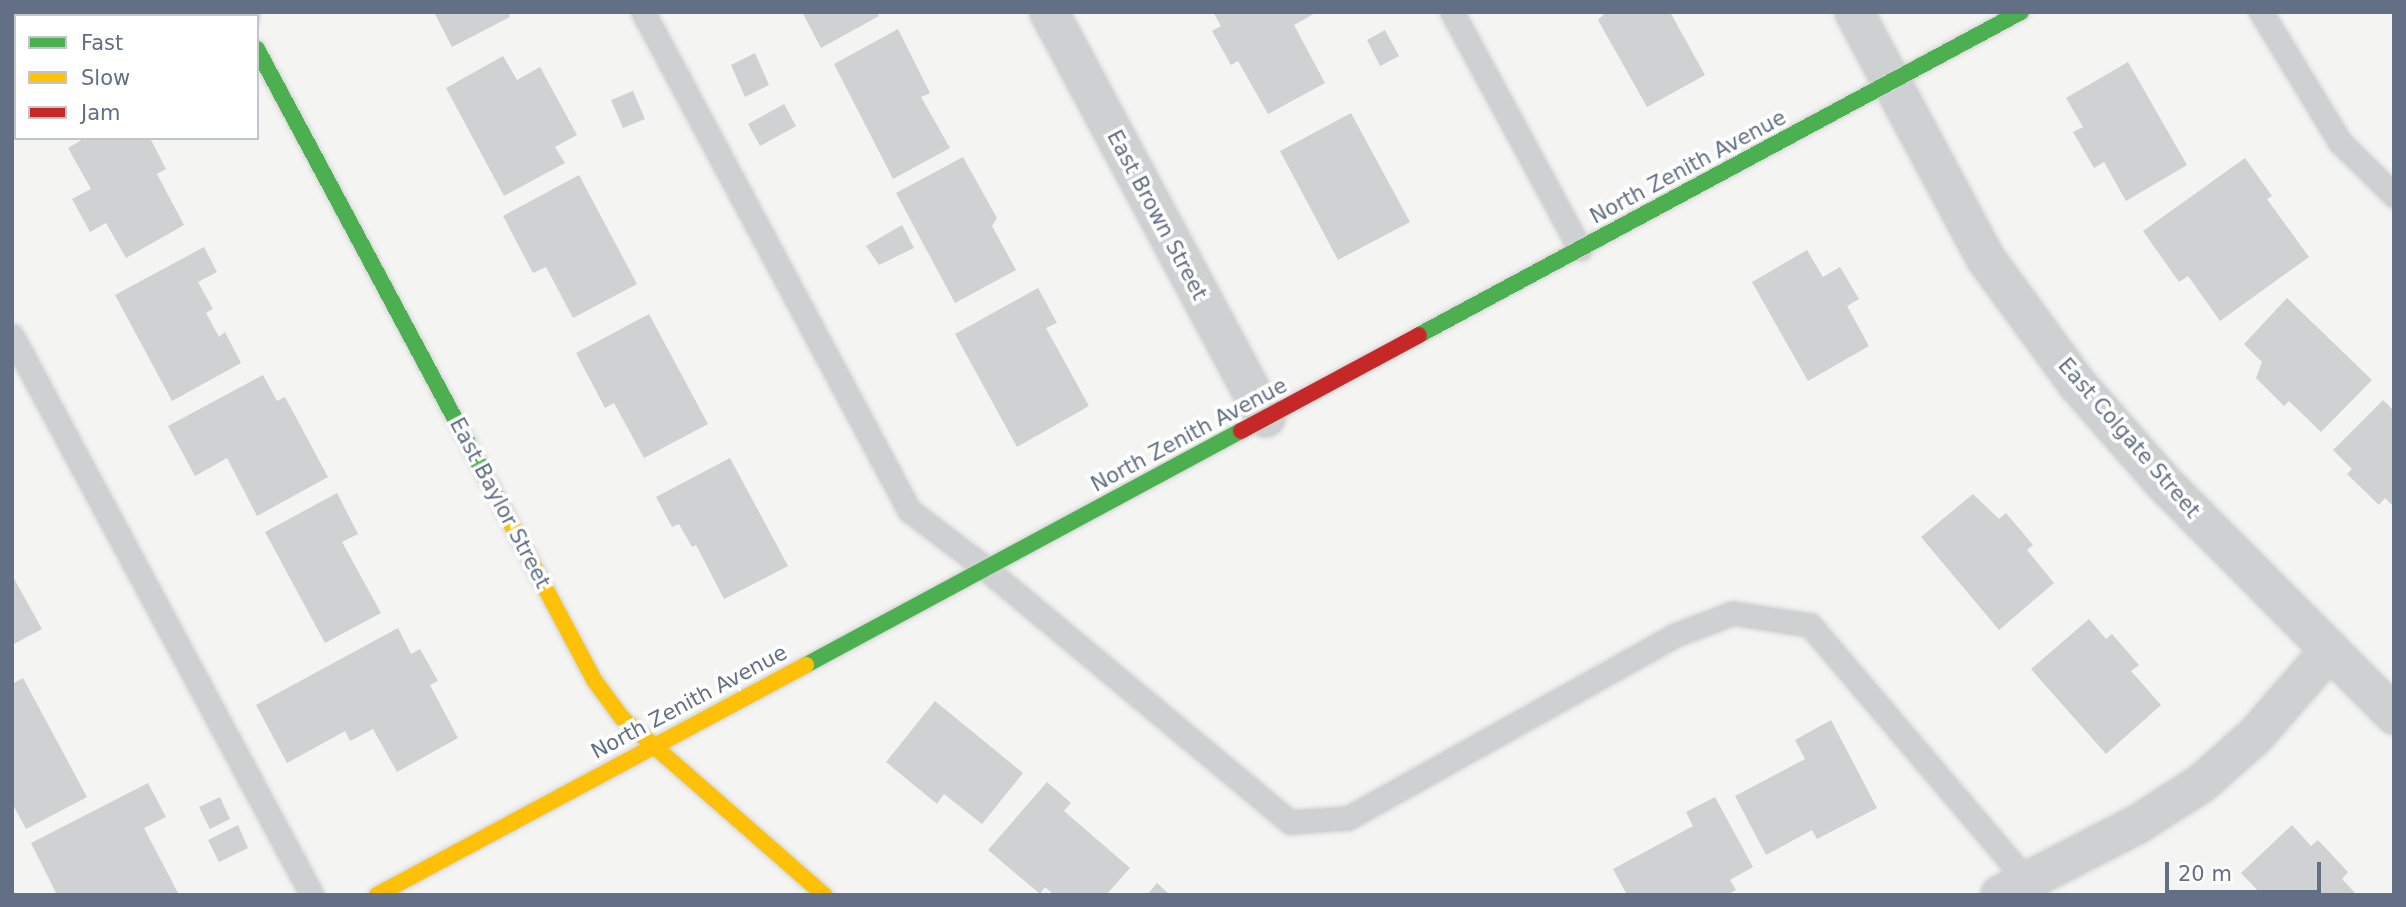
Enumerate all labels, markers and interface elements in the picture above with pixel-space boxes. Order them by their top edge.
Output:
legend [14,14,259,140]
text: Fast [81,31,123,55]
text: Slow [81,66,130,90]
text: Jam [81,101,121,125]
street label: North Zenith Avenue [1586,105,1790,229]
street label: East Brown Street [1102,126,1212,304]
street label: East Colgate Street [2053,353,2205,523]
street label: North Zenith Avenue [1087,373,1291,497]
street label: East Baylor Street [444,413,556,593]
street label: North Zenith Avenue [587,640,791,764]
scale bar [2168,848,2324,892]
text: 20 m [2178,862,2232,886]

